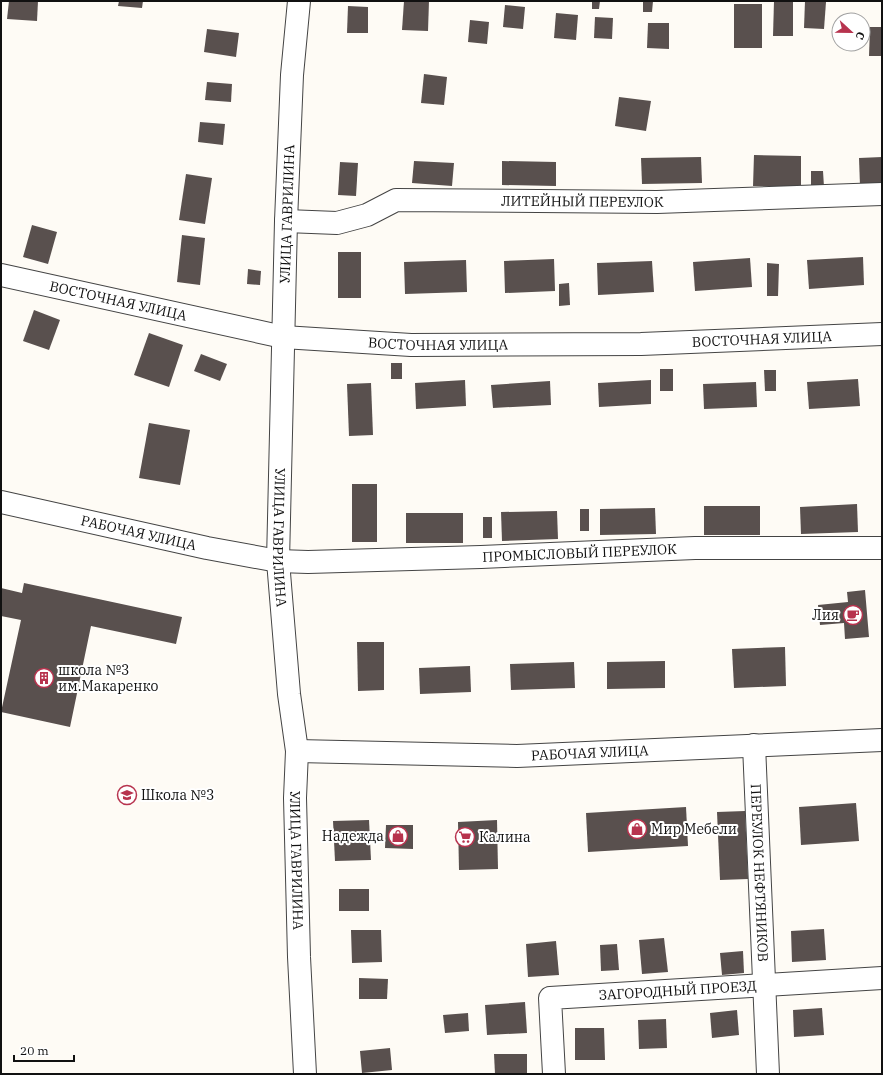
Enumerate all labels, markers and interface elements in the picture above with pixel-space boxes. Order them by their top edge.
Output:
north arrow [831,12,871,52]
text: С [852,30,868,42]
street label: УЛИЦА ГАВРИЛИНА [276,144,298,284]
street label: ЛИТЕЙНЫЙ ПЕРЕУЛОК [501,192,664,211]
street label: ВОСТОЧНАЯ УЛИЦА [48,277,189,325]
street label: ВОСТОЧНАЯ УЛИЦА [692,327,833,351]
street label: ВОСТОЧНАЯ УЛИЦА [367,333,509,354]
street label: УЛИЦА ГАВРИЛИНА [269,468,291,608]
street label: РАБОЧАЯ УЛИЦА [79,511,198,554]
street label: ПРОМЫСЛОВЫЙ ПЕРЕУЛОК [482,540,678,566]
cafe icon: Лия [842,604,864,626]
place label: Лия [812,606,839,624]
place label: школа №3 им.Макаренко [58,661,159,695]
building icon: школа №3 им.Макаренко [33,667,55,689]
street label: РАБОЧАЯ УЛИЦА [531,741,650,764]
street label: ПЕРЕУЛОК НЕФТЯНИКОВ [747,783,772,962]
school or university icon: Школа №3 [116,784,138,806]
place label: Школа №3 [141,786,214,804]
street label: УЛИЦА ГАВРИЛИНА [286,790,307,931]
shop icon: Мир Мебели [626,818,648,840]
place label: Мир Мебели [651,820,737,838]
shop icon: Надежда [387,825,409,847]
supermarket icon: Калина [454,826,476,848]
place label: Надежда [322,827,384,845]
place label: Калина [479,828,531,846]
street label: ЗАГОРОДНЫЙ ПРОЕЗД [598,977,758,1004]
scale bar [14,1037,74,1063]
text: 20 m [20,1043,49,1058]

